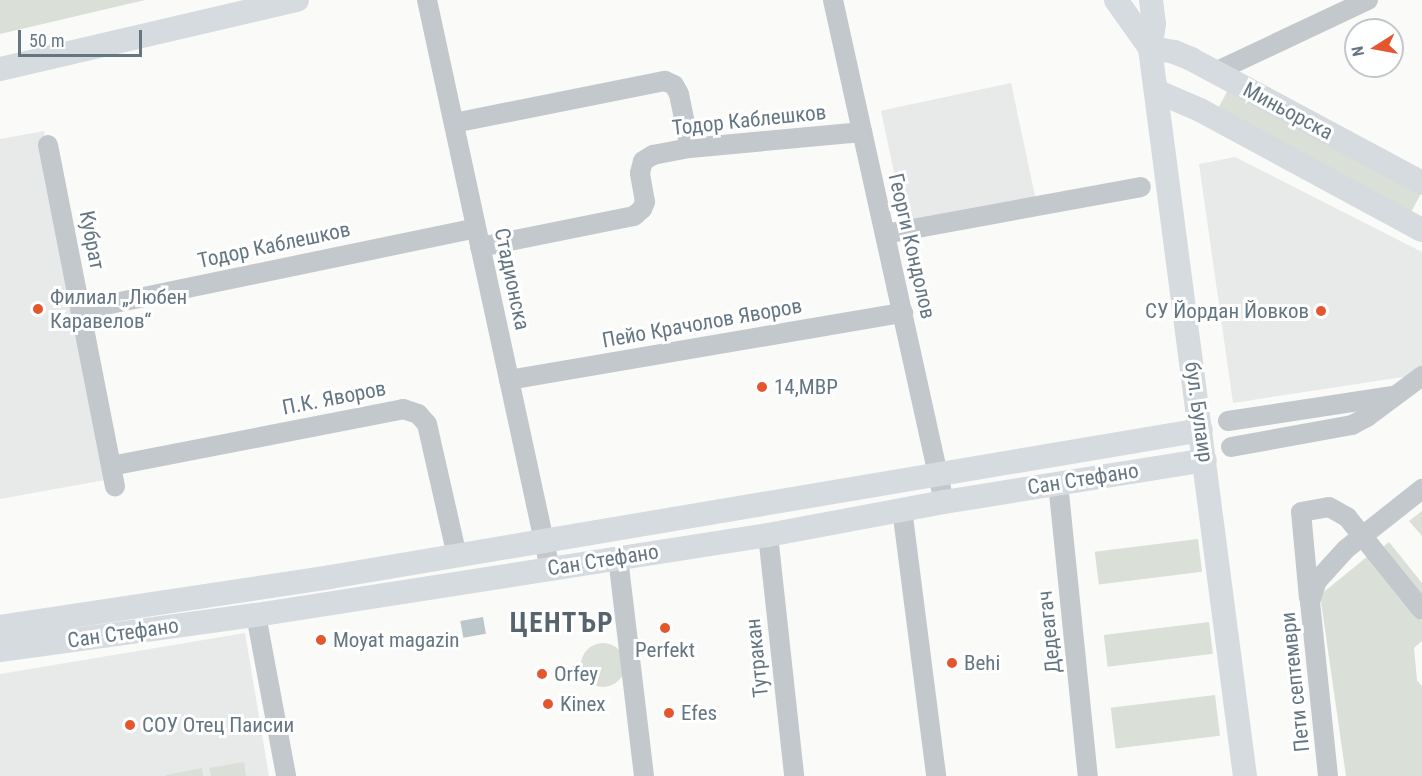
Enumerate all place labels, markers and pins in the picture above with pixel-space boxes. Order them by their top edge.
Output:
place label: Филиал „Любен Каравелов“ [50,284,187,334]
place label: СУ Йордан Йовков [1145,298,1309,324]
marker: Филиал „Любен Каравелов“ [31,302,45,316]
marker: СУ Йордан Йовков [1314,304,1328,318]
place label: 14,МВР [774,374,838,400]
marker: 14,МВР [755,380,769,394]
marker: Perfekt [658,621,672,635]
place label: Moyat magazin [333,627,459,653]
marker: Moyat magazin [314,633,328,647]
place label: Perfekt [635,637,695,663]
place label: Behi [964,650,1000,676]
marker: Behi [945,656,959,670]
place label: Orfey [554,661,598,687]
marker: Orfey [535,667,549,681]
place label: Kinex [560,691,606,717]
marker: Kinex [541,697,555,711]
place label: Efes [681,700,717,726]
marker: Efes [662,706,676,720]
place label: СОУ Отец Паисии [142,712,294,738]
marker: СОУ Отец Паисии [123,718,137,732]

